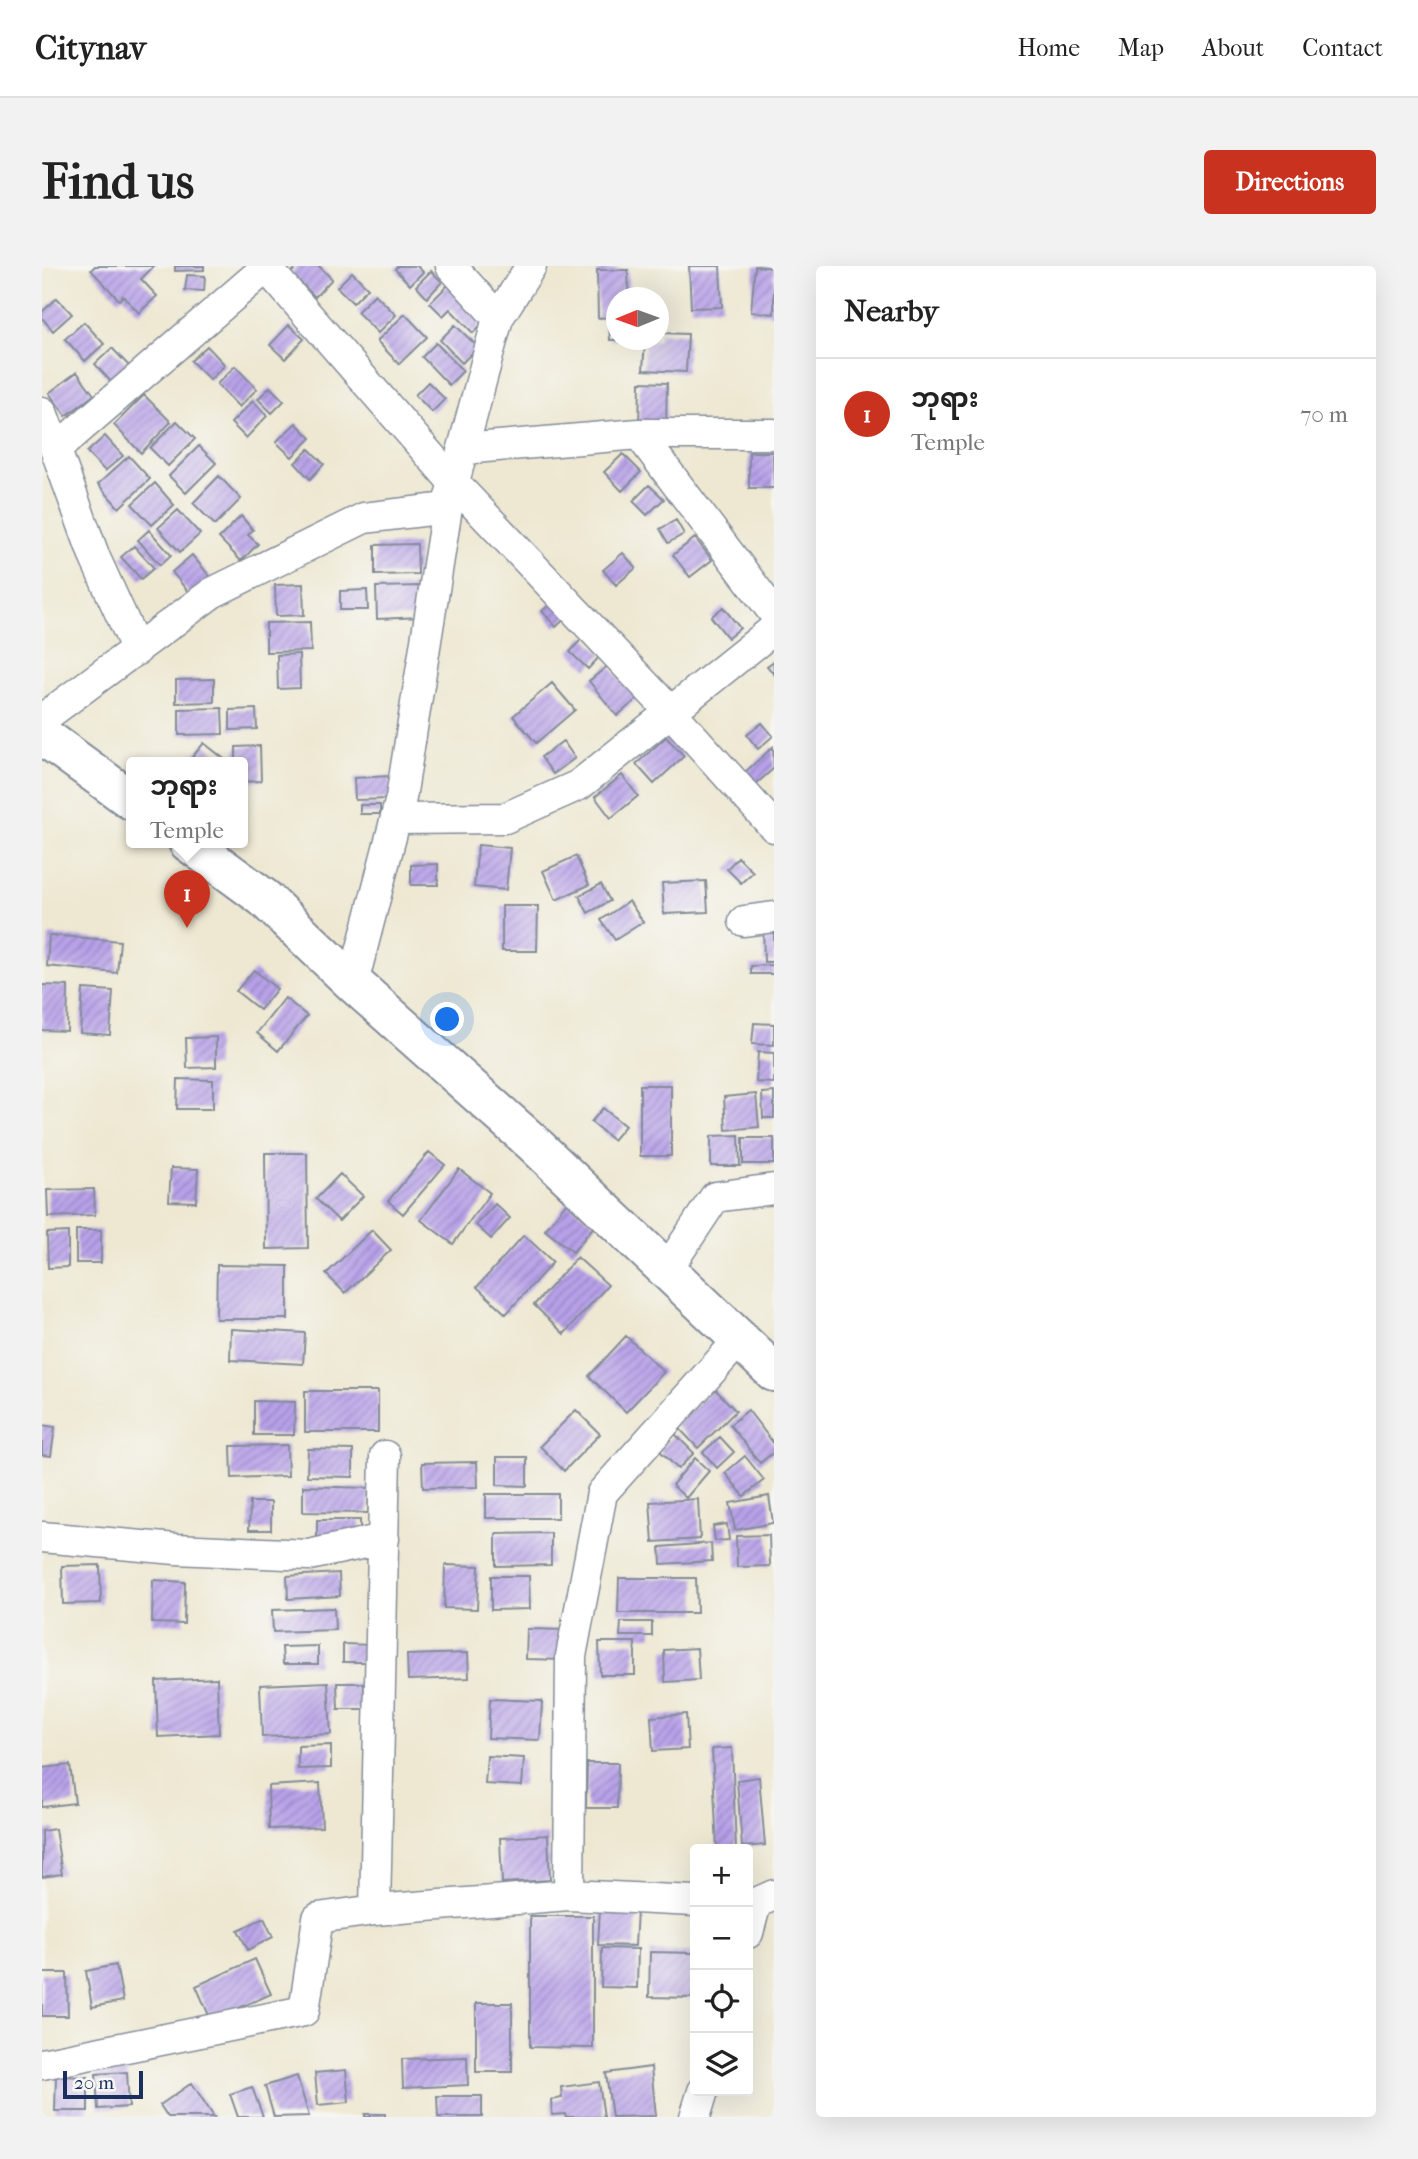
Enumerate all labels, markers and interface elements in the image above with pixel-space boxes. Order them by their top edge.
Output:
text: Citynav [35,29,146,68]
text: Home [1018,34,1080,62]
text: Map [1118,34,1164,62]
text: About [1202,34,1264,62]
text: Contact [1302,34,1383,62]
button: Directions [1204,150,1376,214]
text: Find us [42,153,194,211]
north arrow [606,287,669,350]
text: Nearby [844,294,939,329]
text: ဘုရား [911,383,979,414]
text: 1 [863,401,871,428]
text: 70 m [1300,401,1348,428]
text: Temple [911,429,985,456]
popup [126,757,248,848]
text: ဘုရား [150,771,218,802]
text: Temple [150,817,224,844]
pin: 1 [164,870,210,928]
your location [430,1002,464,1036]
map controls [690,1844,753,2096]
button: + [690,1844,753,1907]
button: − [690,1907,753,1970]
button: locate [690,1970,753,2033]
button: layers [690,2033,753,2096]
scale bar [63,2068,144,2100]
text: 20 m [74,2072,114,2094]

